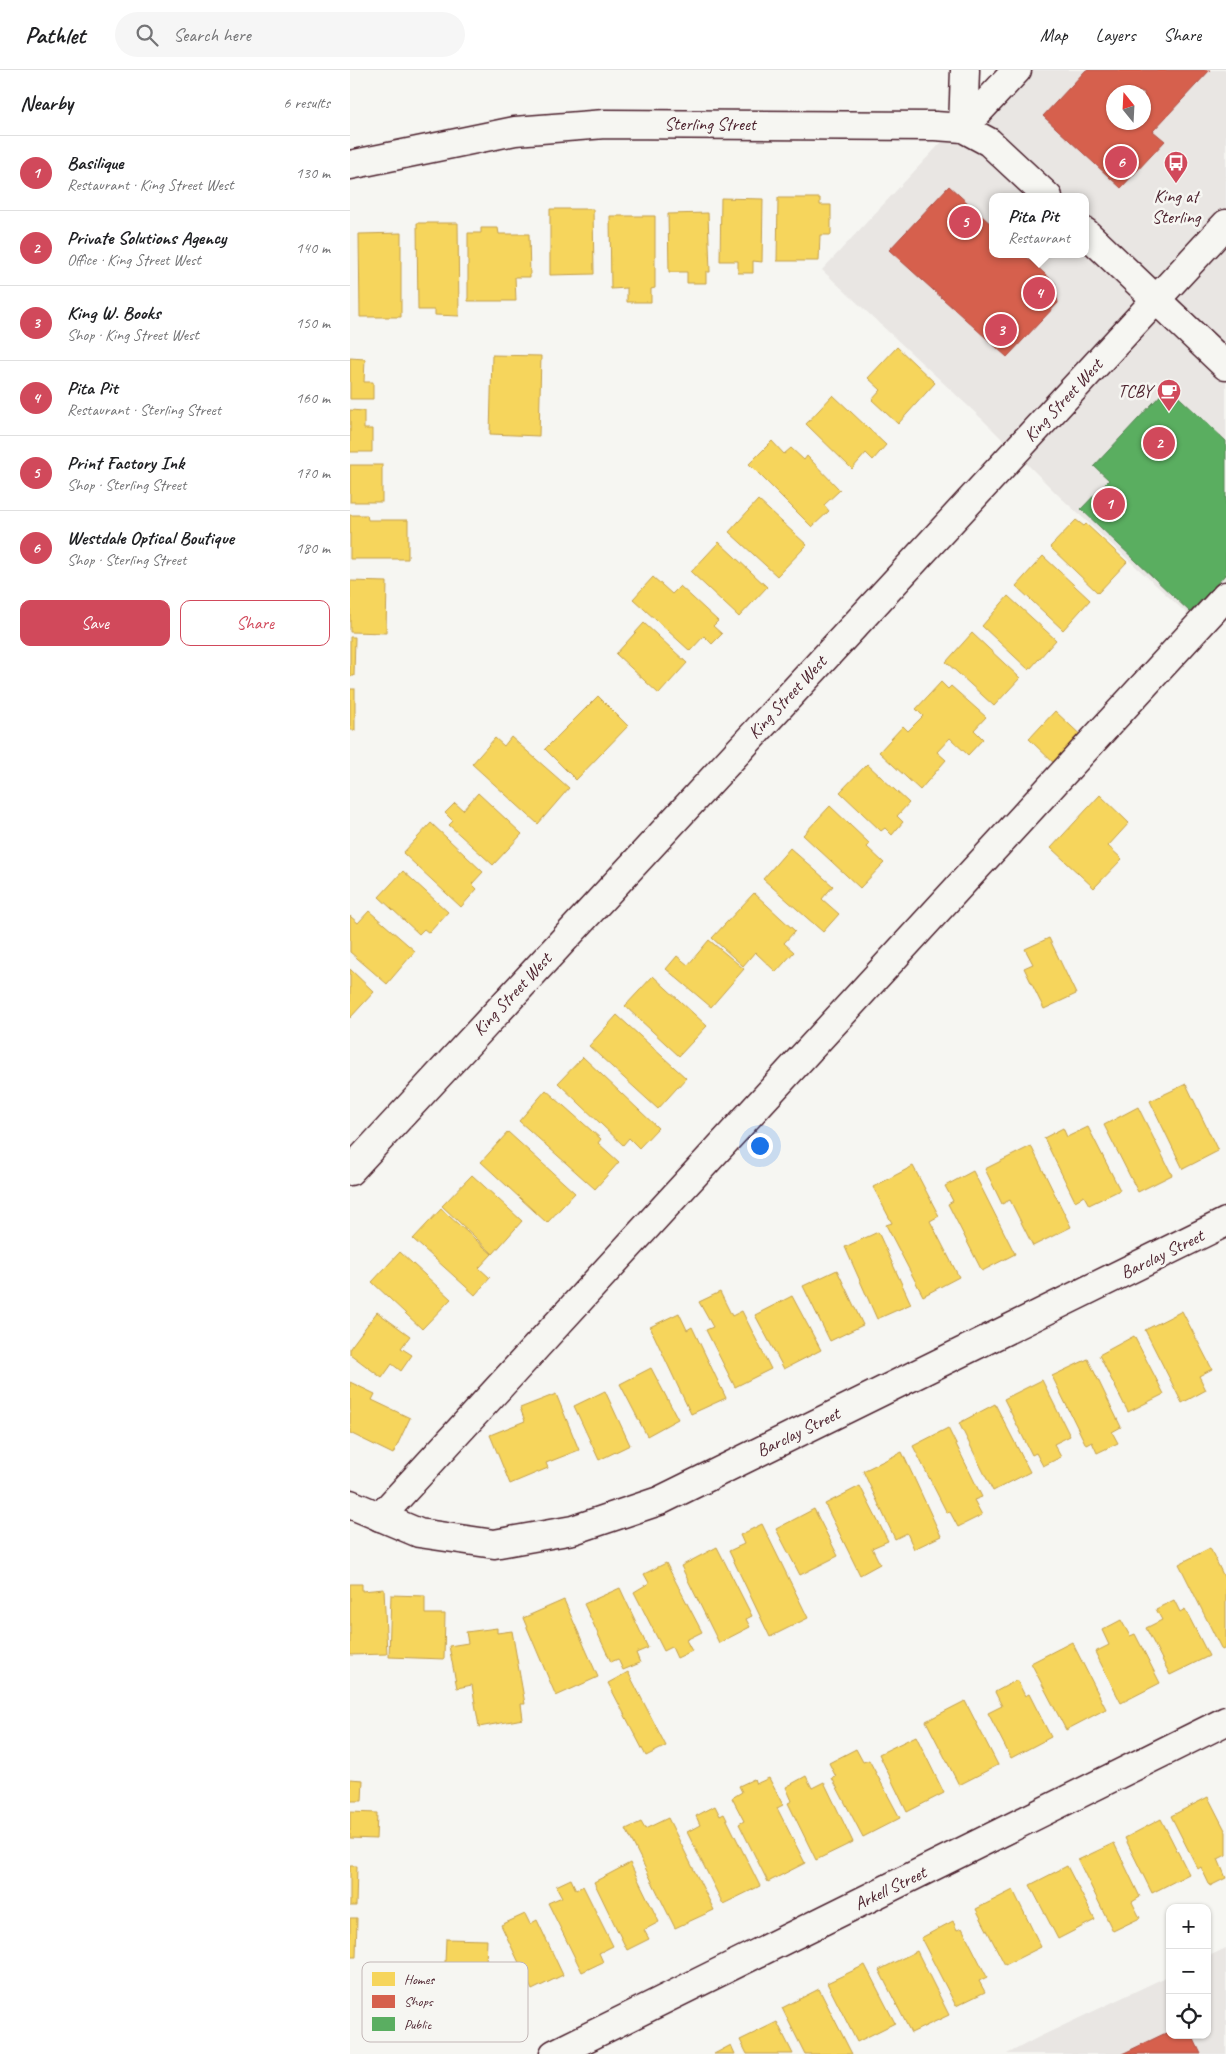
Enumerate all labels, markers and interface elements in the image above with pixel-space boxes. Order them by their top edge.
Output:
search box [115,12,465,57]
text: Pathlet [25,20,85,50]
icon: search [133,21,161,49]
text: Search here [173,23,251,47]
text: Map [1040,24,1068,46]
text: Layers [1096,24,1135,46]
text: Share [1163,24,1201,46]
north arrow [1106,85,1151,130]
text: Nearby [20,90,73,116]
text: 6 results [283,93,330,113]
street label: Sterling Street [664,113,758,135]
pin: 6 [1105,143,1137,181]
bus stop icon: King at Sterling [1163,150,1189,184]
text: Basilique [67,151,123,175]
text: 1 [32,163,40,183]
text: 130 m [296,163,330,183]
text: Restaurant · King Street West [67,175,233,195]
place label: King at Sterling [1152,185,1202,228]
popup [989,193,1089,258]
pin: 5 [949,203,981,241]
text: Pita Pit [1008,204,1058,228]
text: Private Solutions Agency [67,226,226,250]
text: Restaurant [1008,228,1070,248]
text: 2 [32,238,40,258]
text: 140 m [296,238,330,258]
text: Office · King Street West [67,250,201,270]
pin: 4 [1023,274,1055,312]
text: King W. Books [67,301,160,325]
pin: 3 [985,311,1017,349]
text: 3 [32,313,40,333]
text: 150 m [296,313,330,333]
text: Shop · King Street West [67,325,199,345]
street label: King Street West [1019,352,1108,446]
text: Pita Pit [67,376,117,400]
cafe icon: TCBY [1156,378,1182,412]
place label: TCBY [1118,380,1156,402]
text: 4 [32,388,40,408]
text: 160 m [296,388,330,408]
text: Restaurant · Sterling Street [67,400,221,420]
pin: 2 [1143,424,1175,462]
text: Print Factory Ink [67,451,184,475]
text: 5 [33,463,39,483]
text: 170 m [296,463,330,483]
text: Shop · Sterling Street [67,475,186,495]
pin: 1 [1093,485,1125,523]
text: Westdale Optical Boutique [67,526,234,550]
text: 6 [32,538,40,558]
text: 180 m [296,538,330,558]
text: Shop · Sterling Street [67,550,186,570]
button: Save [20,600,170,646]
button: Share [180,600,330,646]
street label: King Street West [743,649,832,743]
street label: King Street West [468,946,557,1040]
your location [747,1133,773,1159]
street label: Barclay Street [1117,1224,1209,1284]
street label: Barclay Street [753,1402,845,1462]
street label: Arkell Street [851,1860,931,1915]
map controls [1166,1904,1211,2039]
button: + [1166,1904,1211,1949]
button: − [1166,1949,1211,1994]
legend [362,1962,528,2042]
text: Homes [404,1971,435,1988]
text: Shops [404,1993,434,2010]
button: locate [1166,1994,1211,2039]
text: Public [404,2016,432,2033]

